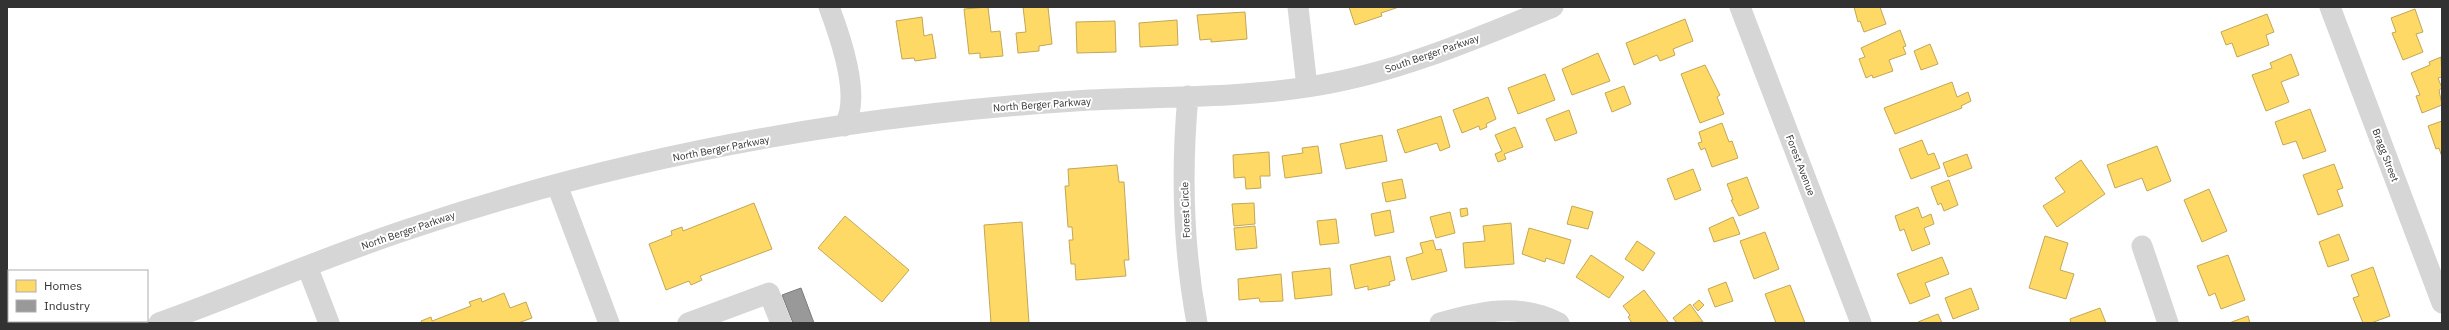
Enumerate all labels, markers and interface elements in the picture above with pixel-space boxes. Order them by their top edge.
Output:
street label: South Berger Parkway [1383,31,1481,76]
street label: North Berger Parkway [993,95,1091,114]
street label: Bragg Street [2369,127,2402,184]
street label: North Berger Parkway [672,133,771,164]
street label: Forest Avenue [1783,133,1818,198]
street label: Forest Circle [1178,181,1193,238]
street label: North Berger Parkway [360,208,457,253]
legend [8,270,148,322]
text: Homes [44,278,82,293]
text: Industry [44,298,90,313]

